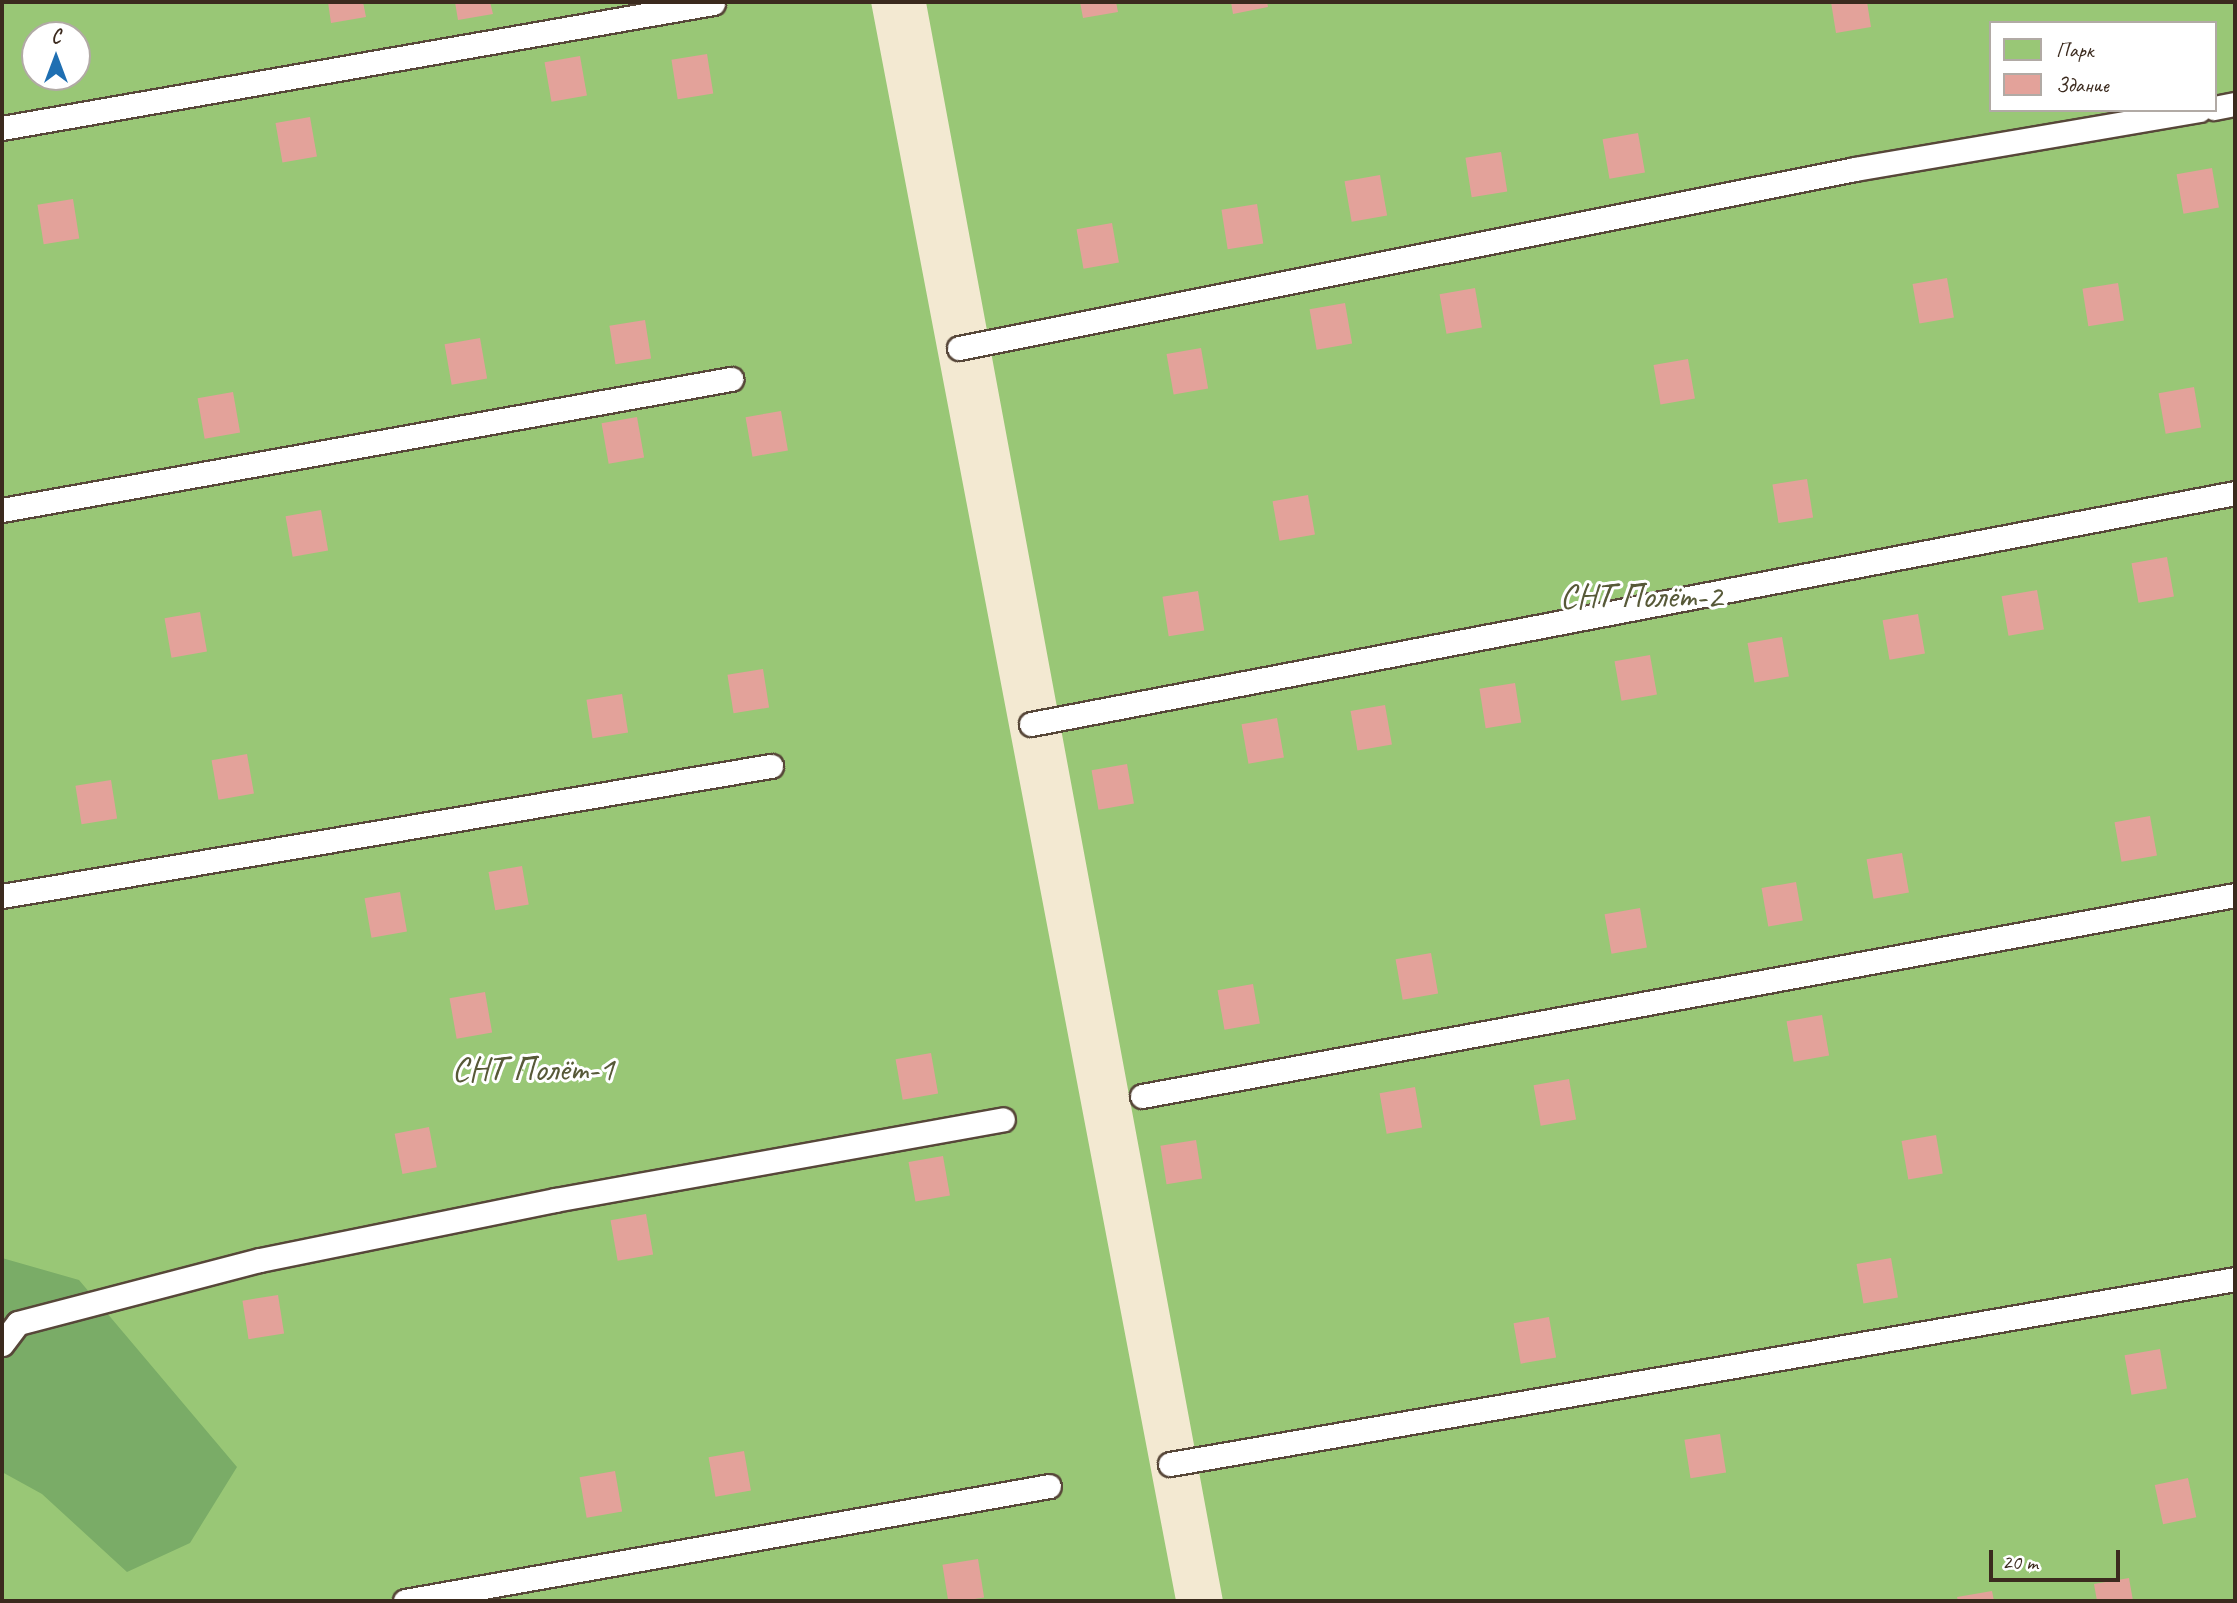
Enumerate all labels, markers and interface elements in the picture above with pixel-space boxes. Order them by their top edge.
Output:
north arrow [21,21,91,91]
legend [1988,21,2216,112]
text: С [51,25,61,49]
text: Парк [2056,37,2093,63]
text: Здание [2056,72,2109,98]
park label: СНТ Полёт-2 [1560,575,1722,617]
park label: СНТ Полёт-1 [452,1048,614,1090]
scale bar [1992,1536,2123,1580]
text: 20 m [2002,1549,2038,1575]

